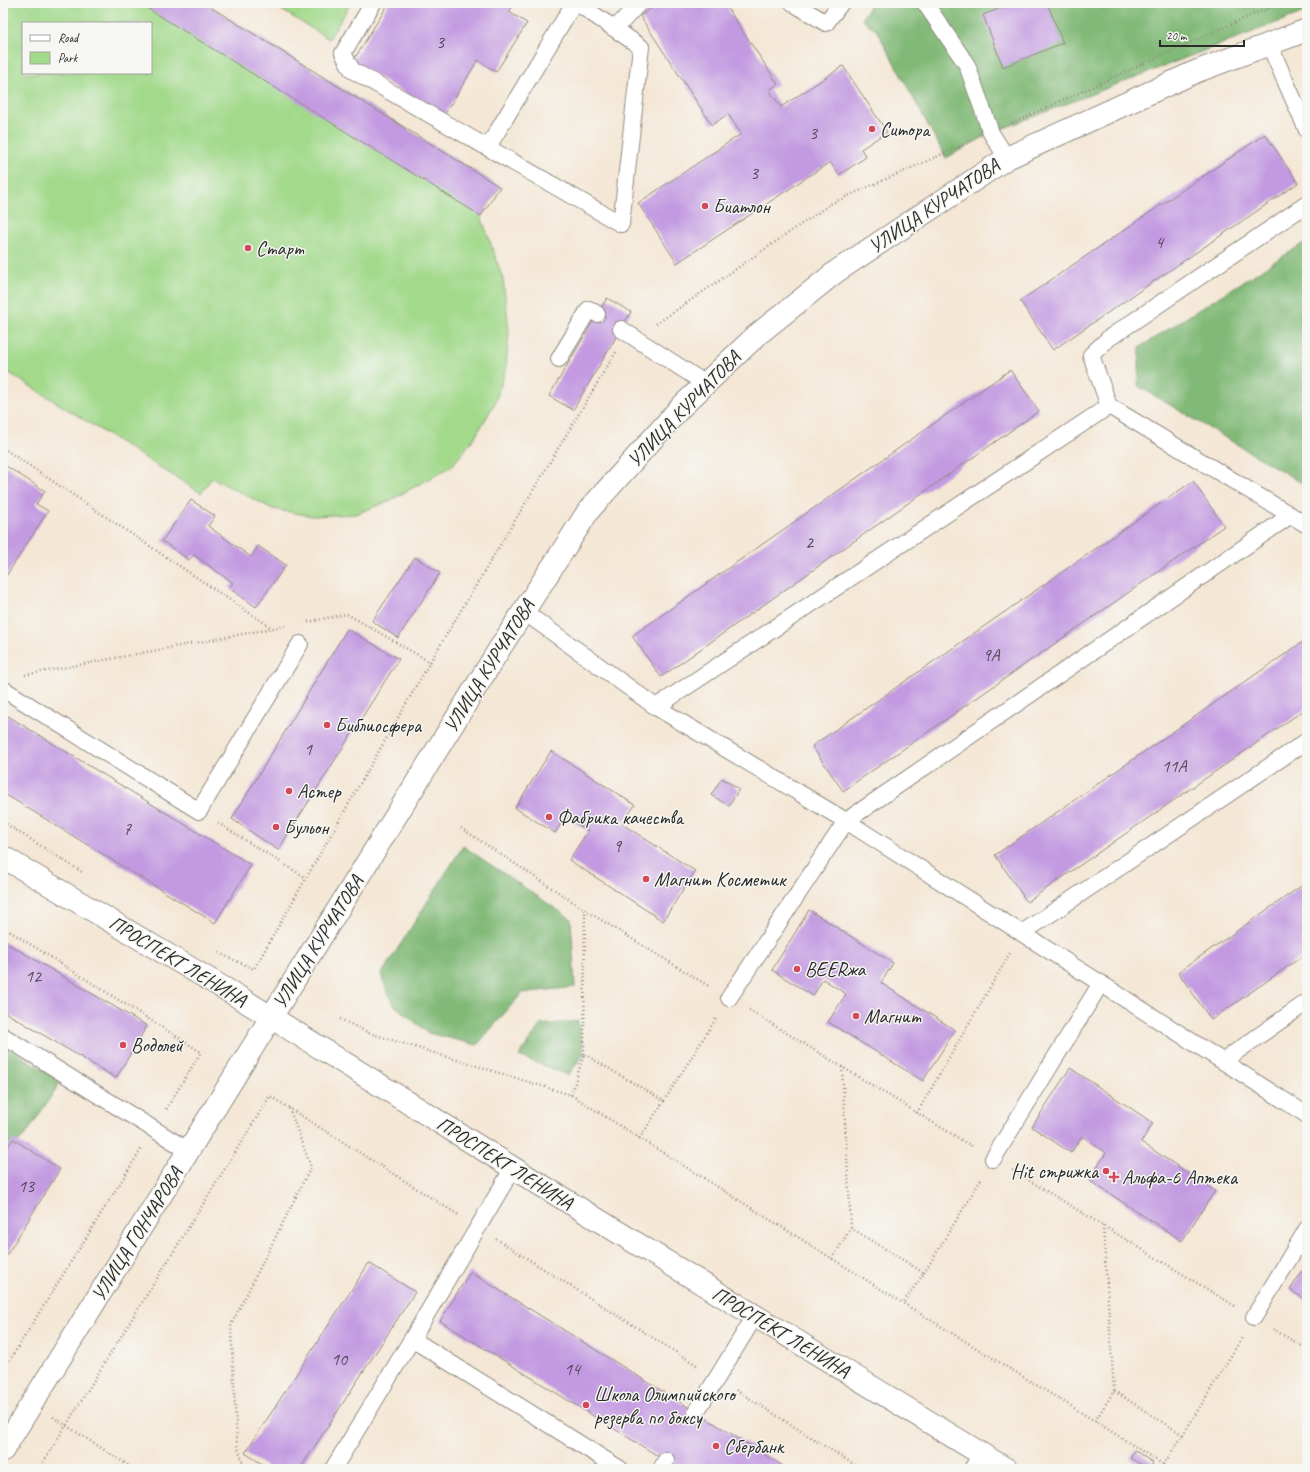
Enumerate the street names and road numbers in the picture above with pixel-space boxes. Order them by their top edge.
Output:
street label: УЛИЦА КУРЧАТОВА [864,153,1005,259]
street label: УЛИЦА КУРЧАТОВА [622,345,747,472]
street label: УЛИЦА КУРЧАТОВА [438,594,540,737]
street label: УЛИЦА КУРЧАТОВА [267,870,369,1013]
street label: ПРОСПЕКТ ЛЕНИНА [105,910,252,1012]
street label: ПРОСПЕКТ ЛЕНИНА [432,1111,579,1216]
street label: УЛИЦА ГОНЧАРОВА [86,1162,189,1306]
street label: ПРОСПЕКТ ЛЕНИНА [708,1281,855,1383]

